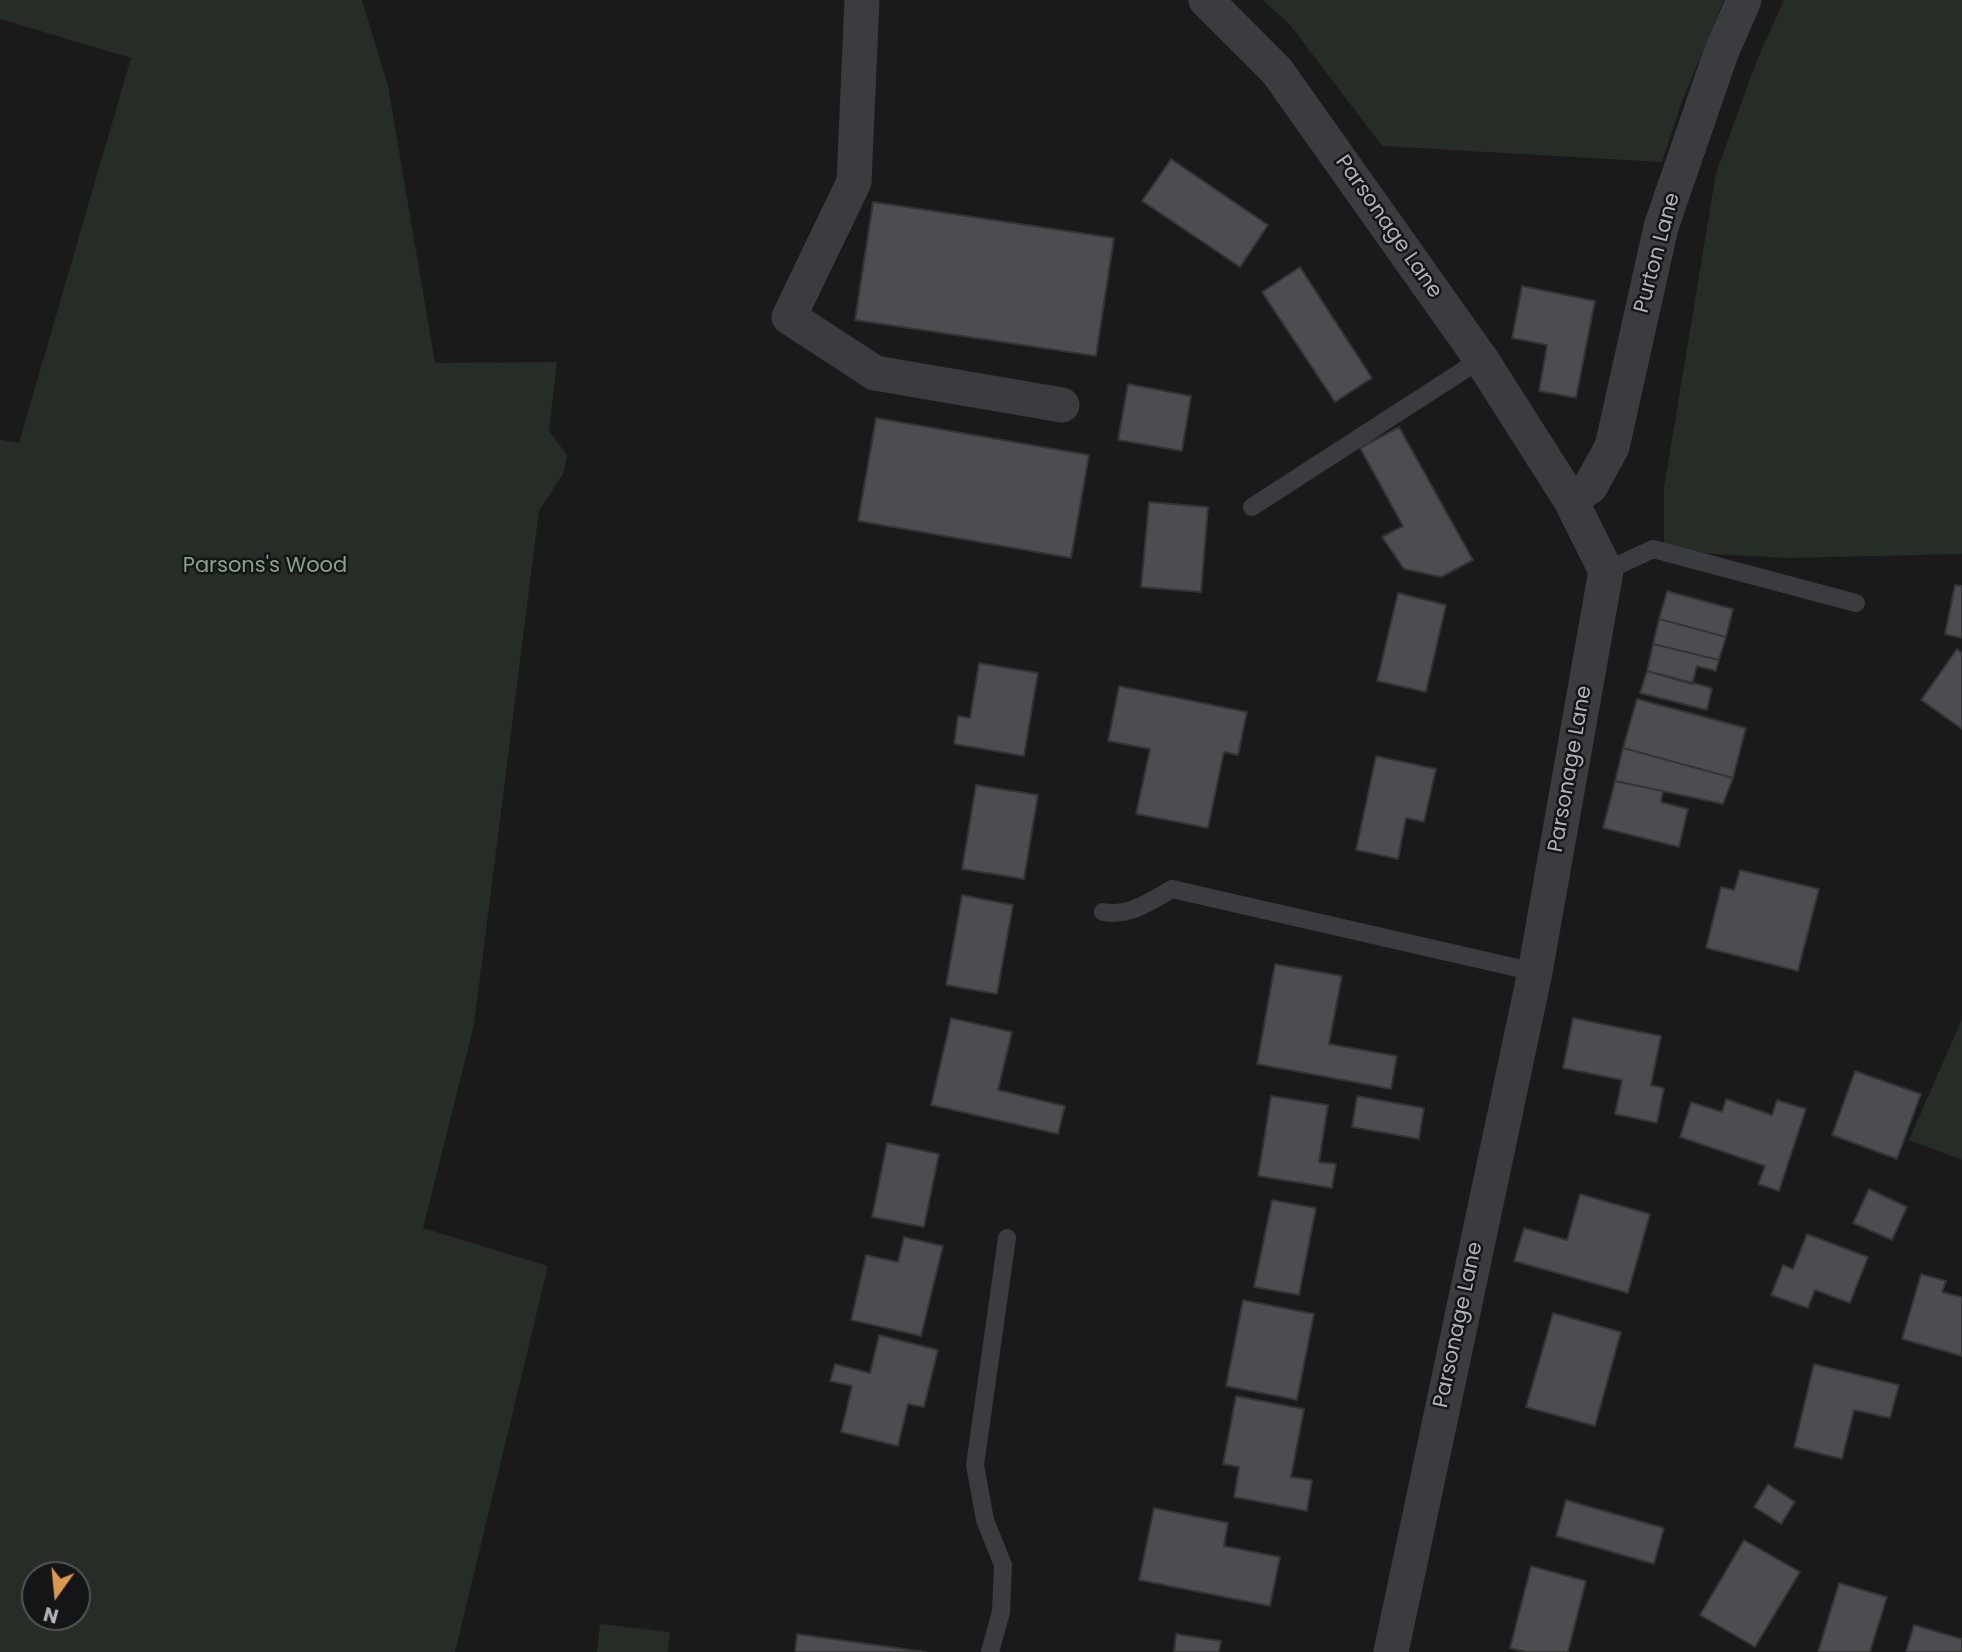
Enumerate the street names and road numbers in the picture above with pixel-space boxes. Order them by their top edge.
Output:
street label: Parsonage Lane [1329,151,1447,303]
street label: Purton Lane [1630,190,1686,316]
street label: Parsonage Lane [1544,684,1598,854]
street label: Parsonage Lane [1429,1240,1489,1410]

